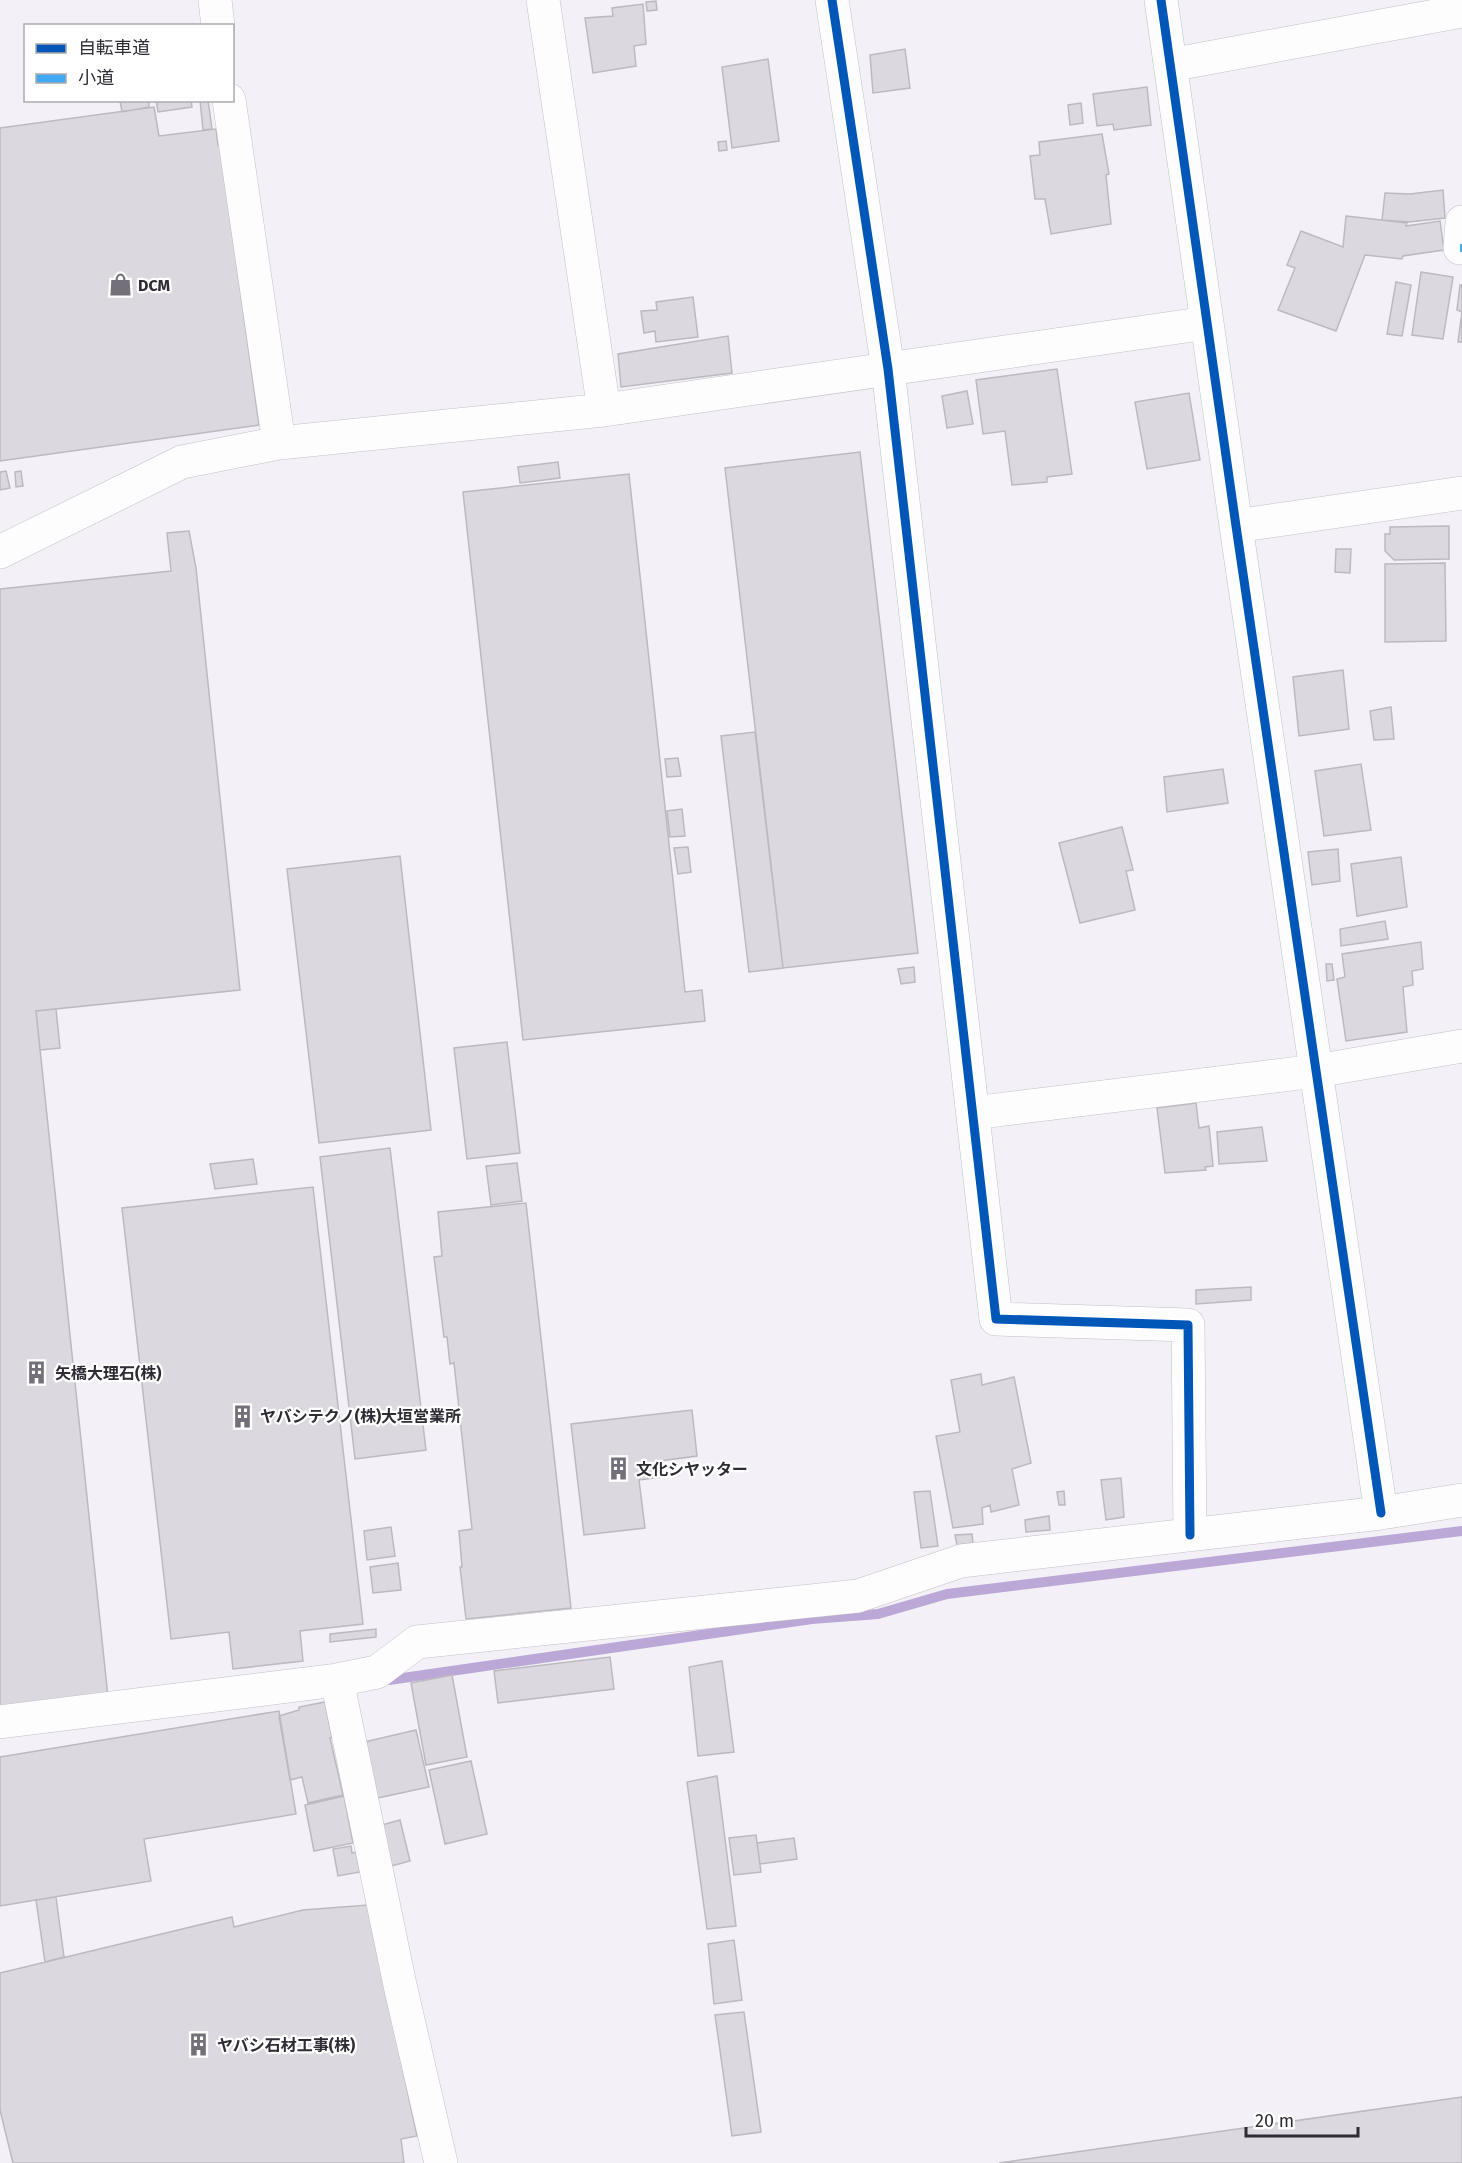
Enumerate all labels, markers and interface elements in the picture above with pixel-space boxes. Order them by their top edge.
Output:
legend [24,24,234,102]
text: 自転車道 [78,37,150,59]
text: 小道 [78,67,114,89]
shop icon: DCM [107,272,133,298]
place label: DCM [138,276,171,295]
building icon: 矢橋大理石(株) [24,1360,50,1386]
place label: 矢橋大理石(株) [55,1364,161,1383]
building icon: ヤバシテクノ(株)大垣営業所 [229,1403,255,1429]
place label: ヤバシテクノ(株)大垣営業所 [260,1407,461,1426]
building icon: 文化シヤッター [605,1456,631,1482]
place label: 文化シヤッター [636,1460,748,1479]
building icon: ヤバシ石材工事(株) [186,2032,212,2058]
place label: ヤバシ石材工事(株) [217,2036,355,2055]
scale bar [1246,2100,1358,2138]
text: 20 m [1255,2110,1294,2132]

